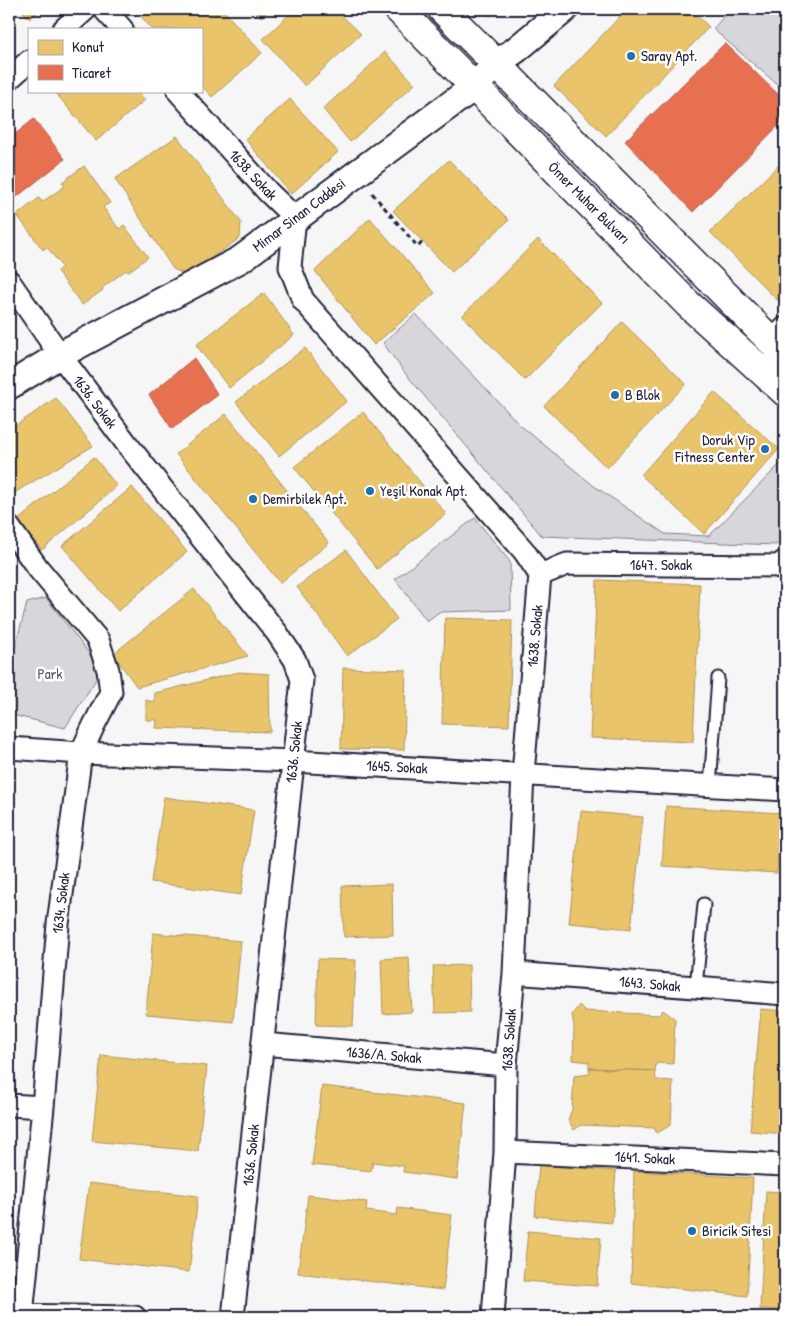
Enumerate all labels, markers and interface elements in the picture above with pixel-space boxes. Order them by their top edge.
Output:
legend [28,28,202,92]
text: Konut [72,36,105,57]
place label: Saray Apt. [641,45,697,66]
marker: Saray Apt. [625,50,637,62]
text: Ticaret [72,62,112,83]
street label: 1638. Sokak [224,145,282,205]
street label: Ömer Muhar Bulvarı [544,157,635,248]
street label: Mimar Sinan Caddesi [248,173,350,257]
street label: 1636. Sokak [68,371,122,433]
place label: B Blok [625,384,660,405]
marker: B Blok [609,389,621,401]
place label: Doruk Vip Fitness Center [674,429,756,467]
marker: Doruk Vip Fitness Center [759,443,771,455]
place label: Yeşil Konak Apt. [380,480,468,501]
marker: Yeşil Konak Apt. [364,485,376,497]
place label: Demirbilek Apt. [263,488,347,509]
marker: Demirbilek Apt. [247,493,259,505]
street label: 1647. Sokak [630,554,692,575]
street label: 1638. Sokak [521,604,548,668]
park label: Park [37,663,63,684]
street label: 1636. Sokak [280,720,307,784]
street label: 1645. Sokak [366,754,428,779]
street label: 1634. Sokak [46,871,75,935]
street label: 1643. Sokak [618,970,682,997]
street label: 1638. Sokak [496,1008,521,1072]
street label: 1636/A. Sokak [345,1041,423,1068]
street label: 1636. Sokak [237,1123,264,1187]
street label: 1641. Sokak [614,1145,676,1170]
place label: Biricik Sitesi [702,1220,771,1241]
marker: Biricik Sitesi [686,1225,698,1237]

